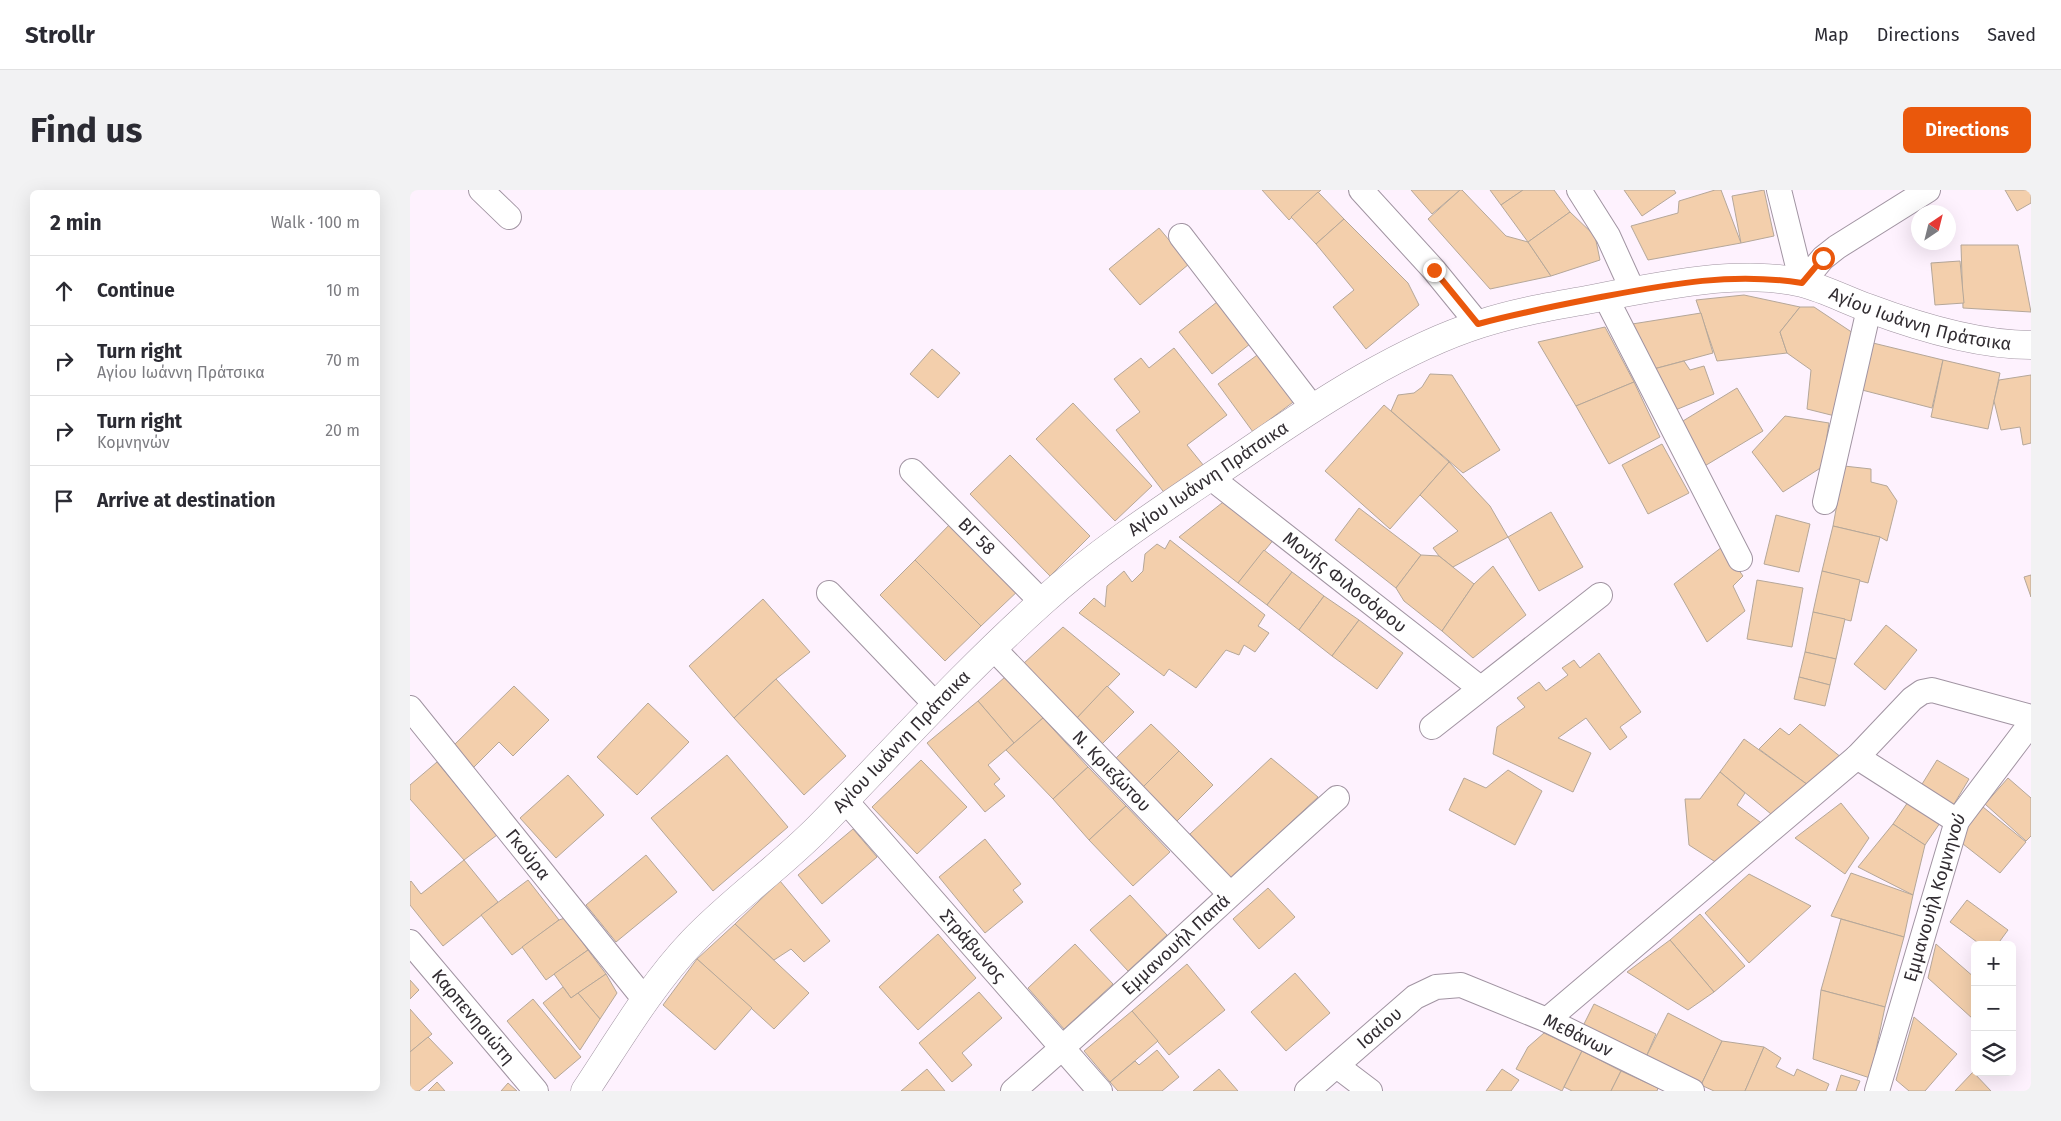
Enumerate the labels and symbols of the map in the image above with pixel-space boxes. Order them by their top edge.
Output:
north arrow [1911,205,1956,250]
route start [1812,247,1835,270]
route end [1423,259,1446,282]
street label: Αγίου Ιωάννη Πράτσικα [1826,282,2012,355]
street label: Αγίου Ιωάννη Πράτσικα [1124,416,1292,541]
street label: ΒΓ 58 [954,513,1000,560]
street label: Μονής Φιλοσόφου [1278,527,1411,637]
street label: Αγίου Ιωάννη Πράτσικα [828,666,975,817]
street label: Ν. Κριεζώτου [1068,726,1156,816]
street label: Εμμανουήλ Κομνηνού [1899,808,1971,984]
street label: Γκούρα [501,825,555,884]
street label: Εμμανουήλ Παπά [1117,890,1235,1000]
street label: Στράβωνος [935,905,1011,987]
street label: Καρπενησιώτη [427,965,520,1069]
street label: Ισαίου [1352,1002,1406,1053]
street label: Μεθάνων [1540,1009,1617,1062]

